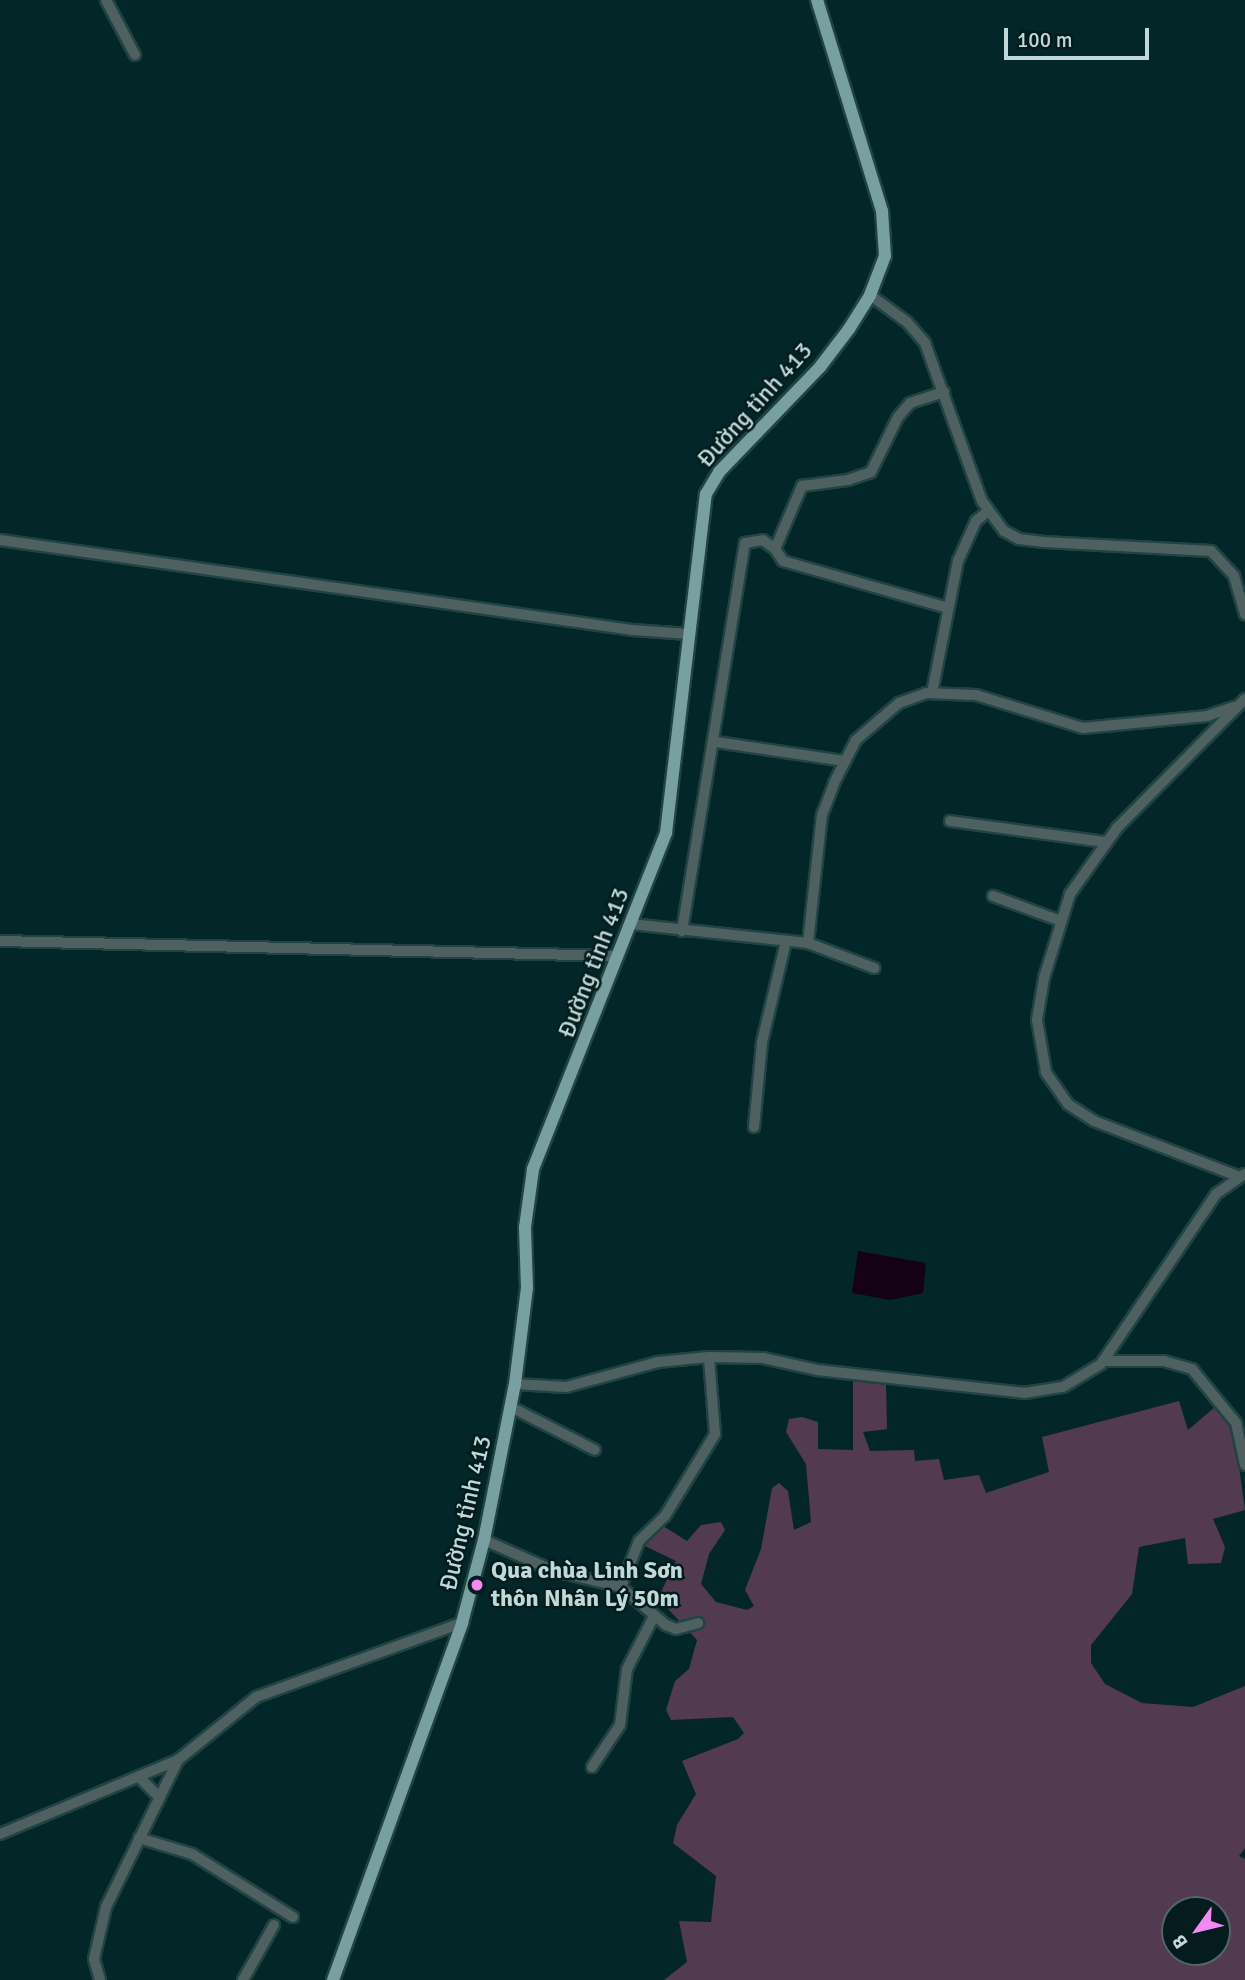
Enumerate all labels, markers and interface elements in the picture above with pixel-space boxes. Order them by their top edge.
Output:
scale bar [1007,14,1152,58]
text: 100 m [1017,27,1072,53]
street label: Đường tỉnh 413 [691,337,819,473]
street label: Đường tỉnh 413 [552,884,636,1042]
street label: Đường tỉnh 413 [434,1433,498,1593]
place label: Qua chùa Linh Sơn thôn Nhân Lý 50m [491,1557,683,1613]
marker: Qua chùa Linh Sơn thôn Nhân Lý 50m [469,1577,485,1593]
north arrow [1161,1896,1231,1966]
text: B [1167,1930,1193,1953]

